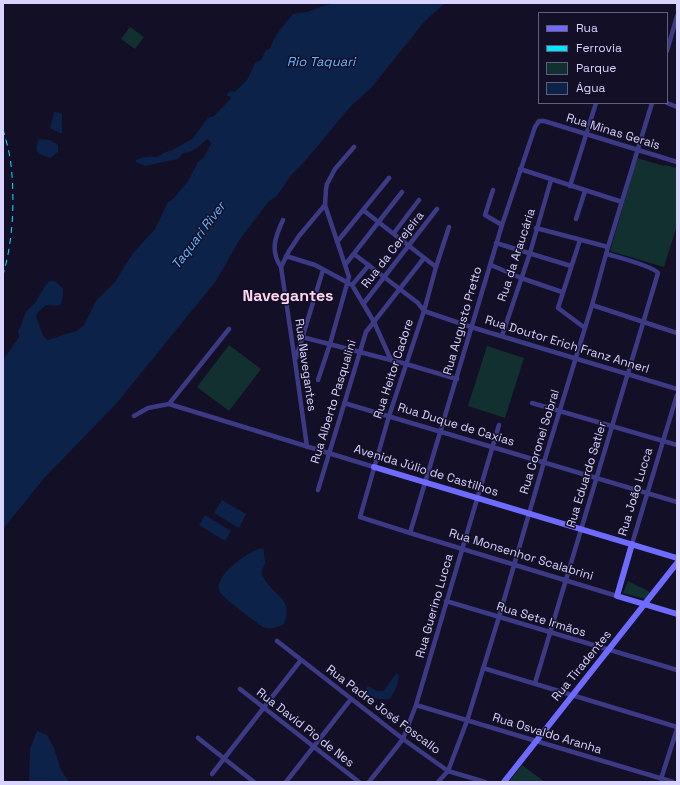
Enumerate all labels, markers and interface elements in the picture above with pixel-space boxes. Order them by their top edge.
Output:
legend [538,12,668,104]
text: Rua [576,20,598,36]
text: Ferrovia [576,40,622,56]
water label: Rio Taquari [287,54,355,70]
text: Parque [576,60,616,76]
text: Água [576,80,606,96]
street label: Rua Minas Gerais [564,111,662,153]
water label: Taquari River [169,199,229,273]
street label: Rua da Araucária [495,207,539,303]
street label: Rua da Cerejeira [359,209,427,291]
street label: Rua Augusto Pretto [441,265,485,377]
district label: Navegantes [242,287,334,307]
street label: Rua Doutor Erich Franz Annerl [483,313,651,377]
street label: Rua Heitor Cadore [371,317,417,421]
street label: Rua Navegantes [291,318,319,412]
street label: Rua Alberto Pasqualini [308,338,360,466]
street label: Rua Coronel Sobral [517,388,563,496]
street label: Rua Duque de Caxias [396,400,516,450]
street label: Rua Eduardo Satler [564,420,610,530]
street label: Avenida Júlio de Castilhos [352,442,500,500]
street label: Rua João Lucca [616,446,656,538]
street label: Rua Monsenhor Scalabrini [447,526,595,584]
street label: Rua Guerino Lucca [413,552,457,660]
street label: Rua Sete Irmãos [494,600,588,640]
street label: Rua Tiradentes [549,628,615,704]
street label: Rua Padre José Foscallo [323,662,443,758]
street label: Rua David Pio de Nes [253,686,357,770]
street label: Rua Osvaldo Aranha [490,710,604,758]

